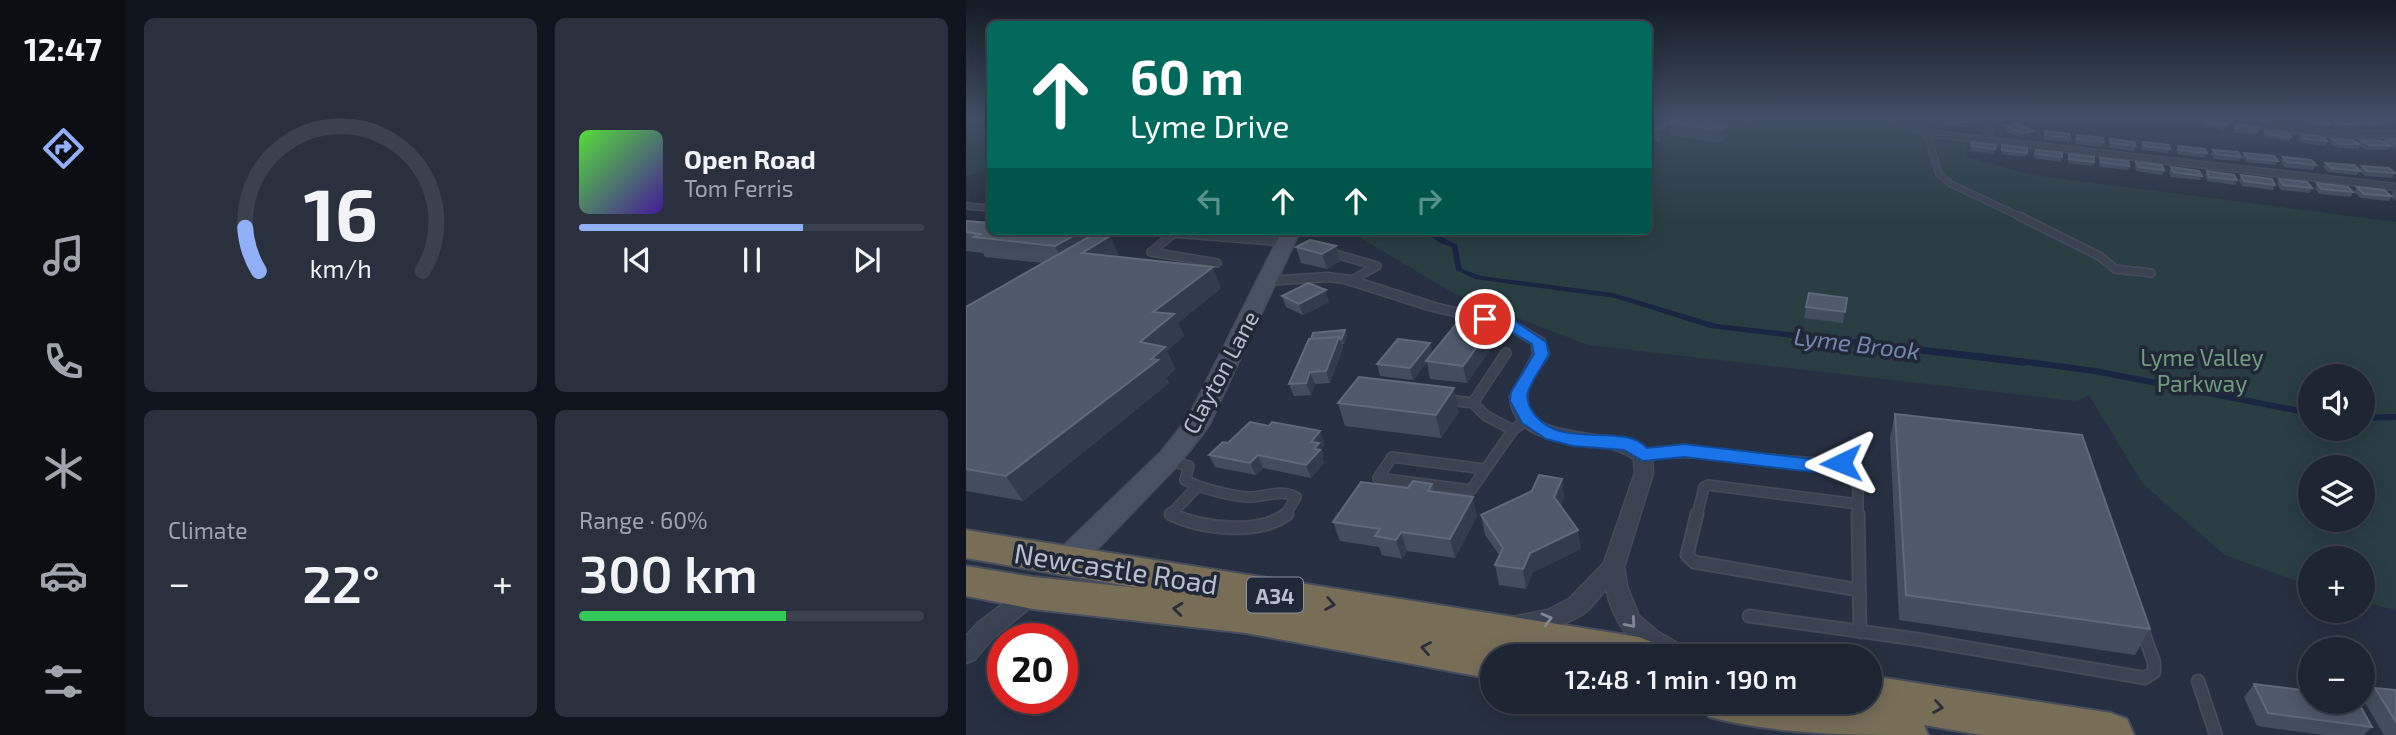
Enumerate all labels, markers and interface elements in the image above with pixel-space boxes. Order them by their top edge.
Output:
text: 12:47 [24,29,102,67]
text: 60 m [1130,46,1244,105]
icon: ahead [1015,49,1106,140]
text: Lyme Drive [1130,106,1290,144]
icon: directions [39,124,88,173]
text: Open Road [684,143,816,174]
text: 16 [303,168,378,256]
text: Tom Ferris [684,174,793,202]
icon: left [1191,182,1229,220]
icon: ahead [1264,182,1302,220]
icon: ahead [1337,182,1375,220]
icon: right [1410,182,1448,220]
icon: music [39,231,88,280]
icon: previous [618,241,656,279]
icon: pause [733,241,771,279]
icon: next [848,241,886,279]
text: km/h [309,253,372,283]
pin [1455,289,1515,349]
icon: arrive [1466,300,1504,338]
street label: Clayton Lane [1176,306,1264,438]
water label: Lyme Brook [1792,321,1922,365]
icon: phone [39,337,88,386]
park label: Lyme Valley Parkway [2140,343,2264,397]
map controls [2298,364,2375,714]
button: sound [2298,364,2375,441]
position arrow [1804,426,1878,500]
icon: climate [39,444,88,493]
button: layers [2298,455,2375,532]
text: Range · 60% [579,506,708,534]
text: Climate [168,516,248,544]
street label: Newcastle Road [1012,535,1220,601]
text: 300 km [579,541,758,603]
button: + [2298,546,2375,623]
icon: car [39,551,88,600]
text: 22° [302,551,380,613]
text: − [168,559,190,605]
text: + [492,559,513,605]
road number: A34 [1247,578,1303,612]
one-way arrow [1324,596,1335,611]
one-way arrow [1172,602,1184,617]
one-way arrow [1541,612,1553,627]
one-way arrow [1623,615,1635,628]
speed limit sign: 20 [987,623,1078,714]
button: − [2298,637,2375,714]
one-way arrow [1420,641,1431,656]
icon: filters [39,657,88,706]
text: 12:48 · 1 min · 190 m [1565,663,1797,694]
one-way arrow [1932,699,1944,714]

